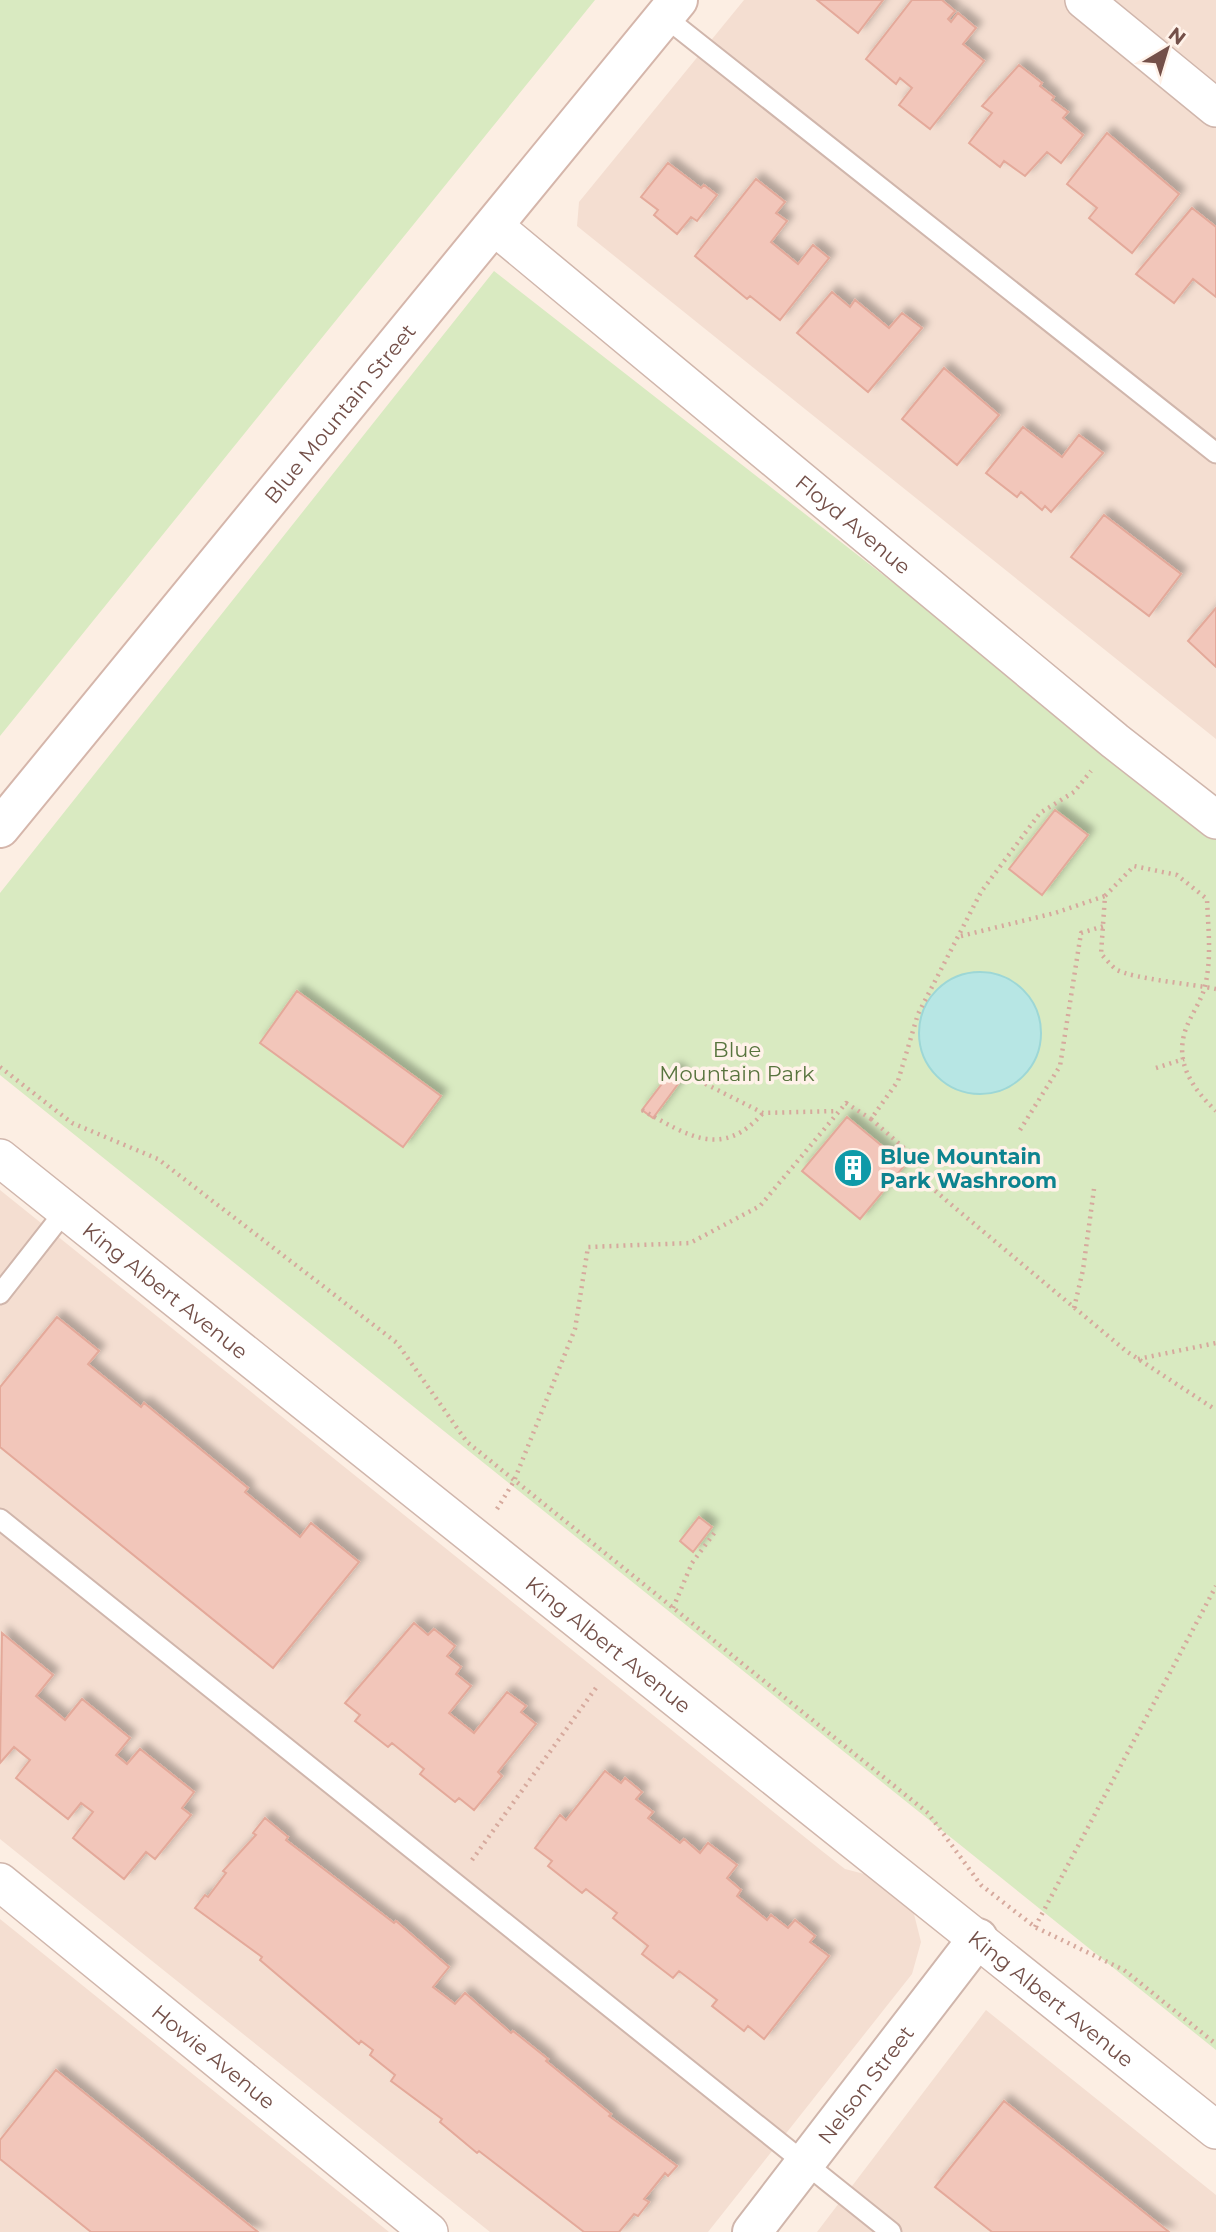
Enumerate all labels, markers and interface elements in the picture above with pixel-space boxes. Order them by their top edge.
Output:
north arrow [1132,14,1202,84]
text: N [1164,22,1190,50]
street label: Blue Mountain Street [259,318,420,508]
street label: Floyd Avenue [791,469,916,579]
park label: Blue Mountain Park [659,1037,815,1086]
place label: Blue Mountain Park Washroom [880,1144,1057,1193]
building icon: Blue Mountain Park Washroom [832,1147,874,1189]
street label: King Albert Avenue [78,1217,253,1364]
street label: King Albert Avenue [521,1571,696,1718]
street label: King Albert Avenue [964,1925,1139,2072]
street label: Howie Avenue [147,1999,280,2114]
street label: Nelson Street [812,2021,919,2148]

